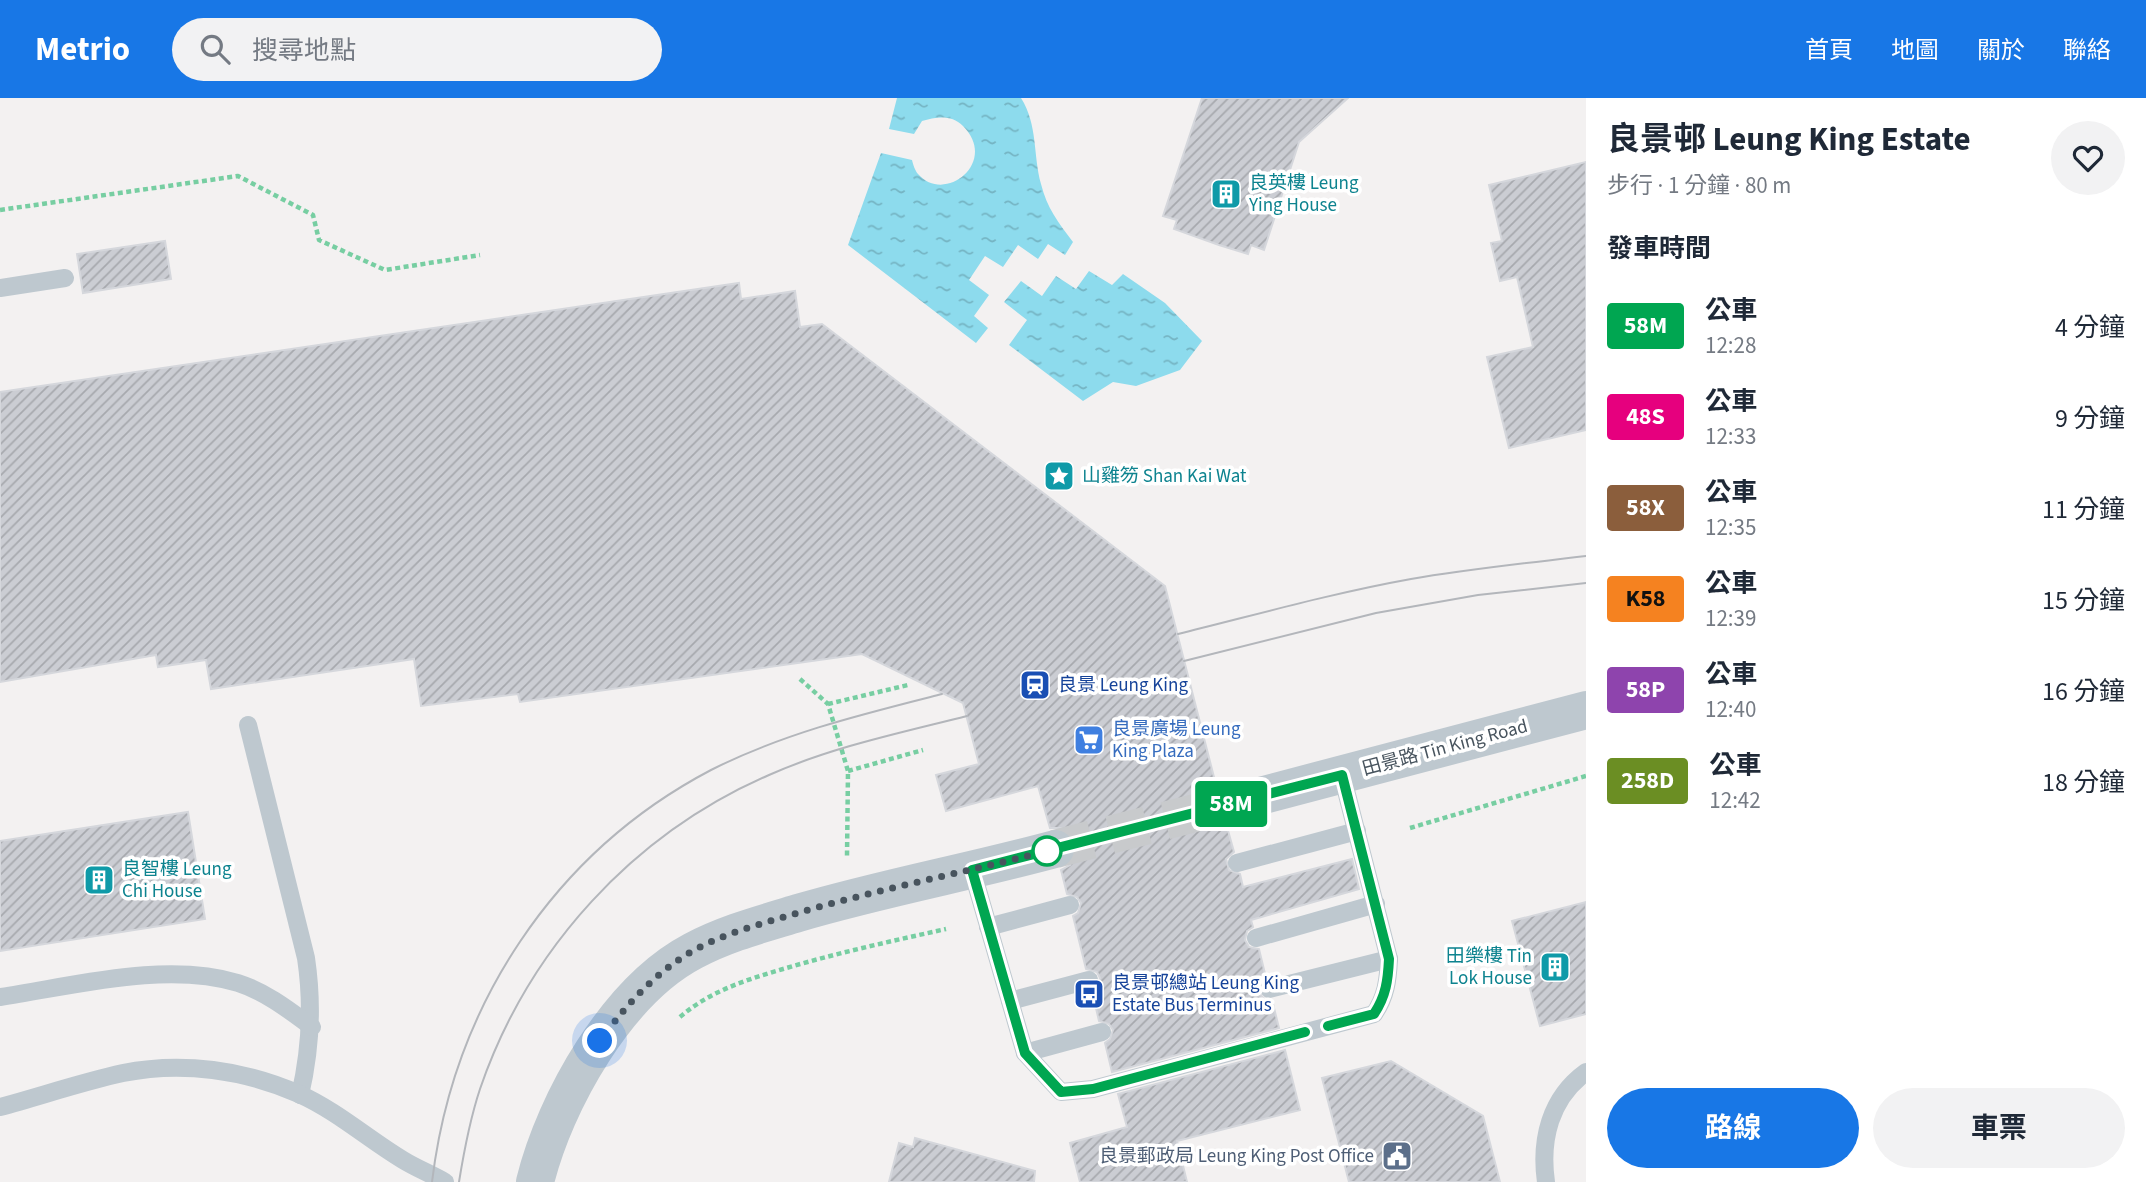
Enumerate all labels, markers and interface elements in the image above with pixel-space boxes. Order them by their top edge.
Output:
search box [172,18,662,81]
text: Metrio [35,26,130,73]
icon: search [196,30,234,68]
text: 搜尋地點 [252,32,356,69]
text: 首頁 [1805,33,1853,68]
text: 地圖 [1891,33,1939,68]
text: 關於 [1977,33,2025,68]
text: 聯絡 [2063,33,2111,68]
text: 良景邨 Leung King Estate [1607,116,1971,163]
button: heart [2051,121,2125,195]
text: 步行 · 1 分鐘 · 80 m [1607,169,1791,202]
place label: 良英樓 Leung Ying House [1248,170,1359,219]
building icon: 良英樓 Leung Ying House [1209,177,1243,211]
text: 發車時間 [1607,230,1711,267]
text: 公車 [1705,292,1757,329]
text: 58M [1624,308,1667,343]
text: 4 分鐘 [2055,309,2125,346]
text: 12:28 [1705,329,1756,362]
text: 公車 [1705,383,1757,420]
text: 48S [1626,399,1665,434]
text: 9 分鐘 [2055,400,2125,437]
text: 12:33 [1705,420,1756,453]
place icon: 山雞笏 Shan Kai Wat [1042,459,1076,493]
place label: 山雞笏 Shan Kai Wat [1082,463,1247,490]
text: 公車 [1705,474,1757,511]
text: 58X [1626,490,1665,525]
text: 11 分鐘 [2042,491,2125,528]
text: 12:35 [1705,511,1756,544]
text: 公車 [1705,565,1757,602]
text: K58 [1625,581,1666,616]
text: 15 分鐘 [2042,582,2125,619]
text: 12:39 [1705,602,1756,635]
text: 公車 [1705,656,1757,693]
station icon: 良景 Leung King [1018,668,1052,702]
place label: 良景 Leung King [1058,672,1188,699]
text: 58P [1626,672,1665,707]
text: 16 分鐘 [2042,673,2125,710]
text: 12:40 [1705,693,1756,726]
street label: 田景路 Tin King Road [1359,713,1531,783]
place label: 良景廣場 Leung King Plaza [1112,716,1241,765]
supermarket icon: 良景廣場 Leung King Plaza [1072,723,1106,757]
text: 公車 [1709,747,1761,784]
text: 258D [1621,763,1674,798]
text: 18 分鐘 [2042,764,2125,801]
line badge: 58M [1191,781,1271,827]
text: 12:42 [1709,784,1761,817]
text: 58M [1209,786,1253,821]
unlabelled marker [1032,836,1062,866]
place label: 良智樓 Leung Chi House [122,856,232,905]
building icon: 良智樓 Leung Chi House [82,863,116,897]
place label: 田樂樓 Tin Lok House [1446,943,1532,992]
building icon: 田樂樓 Tin Lok House [1538,950,1572,984]
place label: 良景邨總站 Leung King Estate Bus Terminus [1112,970,1299,1019]
bus stop icon: 良景邨總站 Leung King Estate Bus Terminus [1072,977,1106,1011]
your location [582,1023,617,1058]
button: 路線 [1607,1088,1859,1168]
button: 車票 [1873,1088,2125,1168]
public building icon: 良景郵政局 Leung King Post Office [1380,1139,1414,1173]
place label: 良景郵政局 Leung King Post Office [1099,1143,1374,1170]

